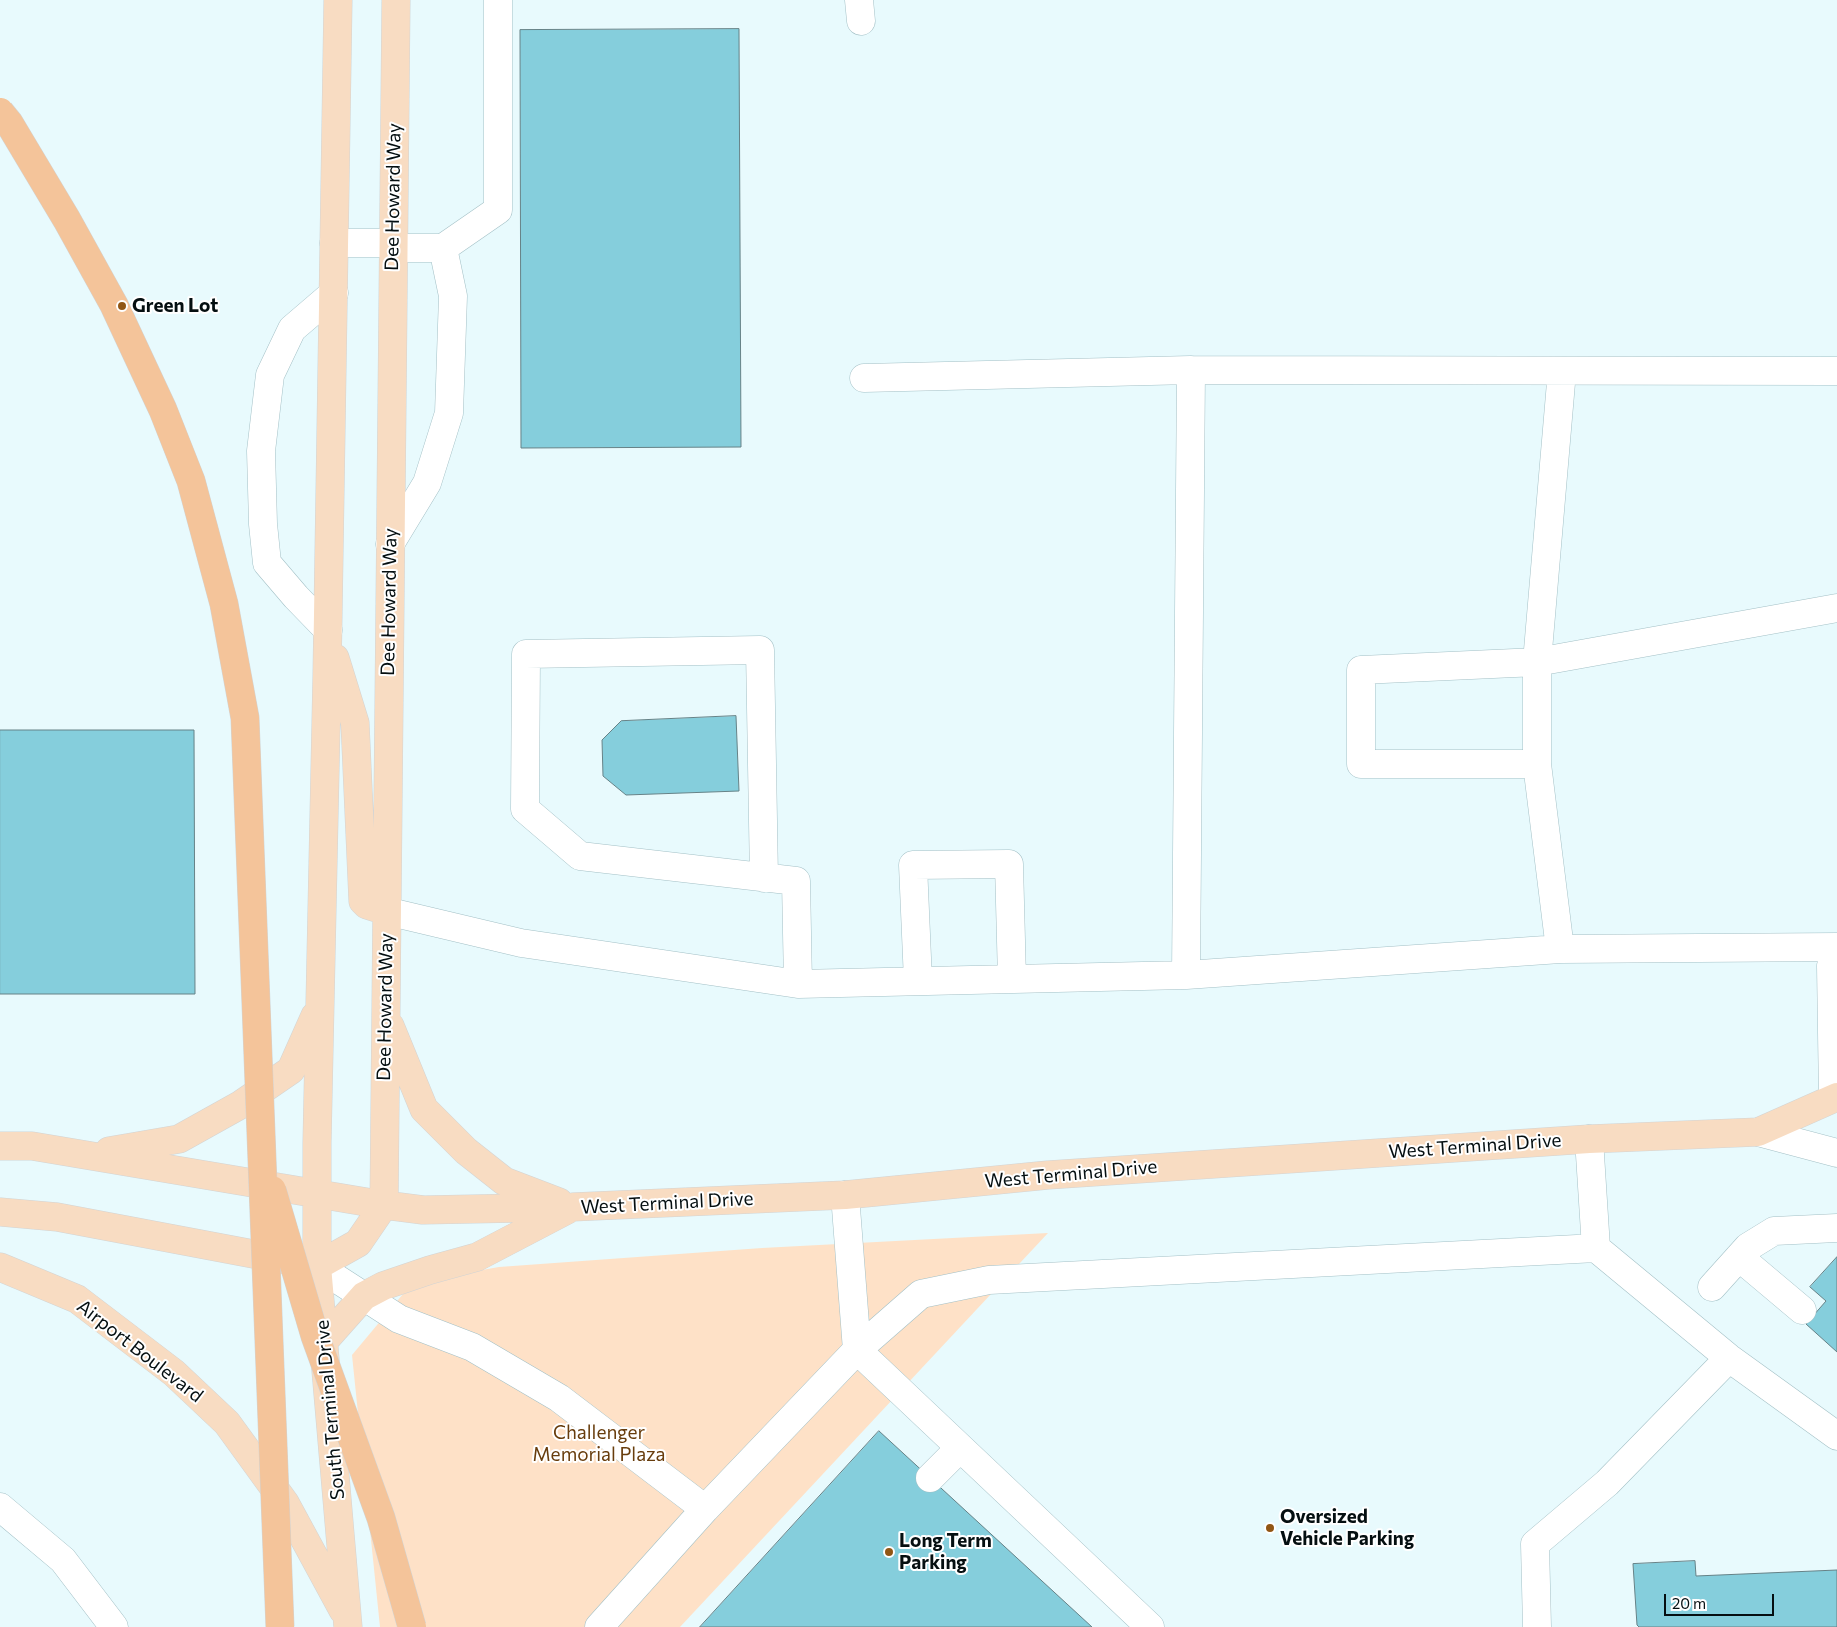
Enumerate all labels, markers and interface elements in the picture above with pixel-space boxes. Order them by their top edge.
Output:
street label: Dee Howard Way [380,123,406,271]
place label: Green Lot [132,295,218,317]
marker: Green Lot [116,300,128,312]
street label: Dee Howard Way [376,528,402,676]
street label: Dee Howard Way [372,933,398,1081]
street label: West Terminal Drive [1388,1129,1562,1163]
street label: West Terminal Drive [984,1155,1158,1193]
street label: West Terminal Drive [580,1187,754,1219]
street label: Airport Boulevard [72,1295,208,1407]
street label: South Terminal Drive [311,1319,349,1501]
park label: Challenger Memorial Plaza [532,1422,666,1466]
place label: Oversized Vehicle Parking [1280,1506,1414,1550]
marker: Oversized Vehicle Parking [1264,1522,1276,1534]
place label: Long Term Parking [899,1530,992,1574]
marker: Long Term Parking [883,1546,895,1558]
scale bar [1667,1584,1777,1616]
text: 20 m [1672,1594,1706,1612]

